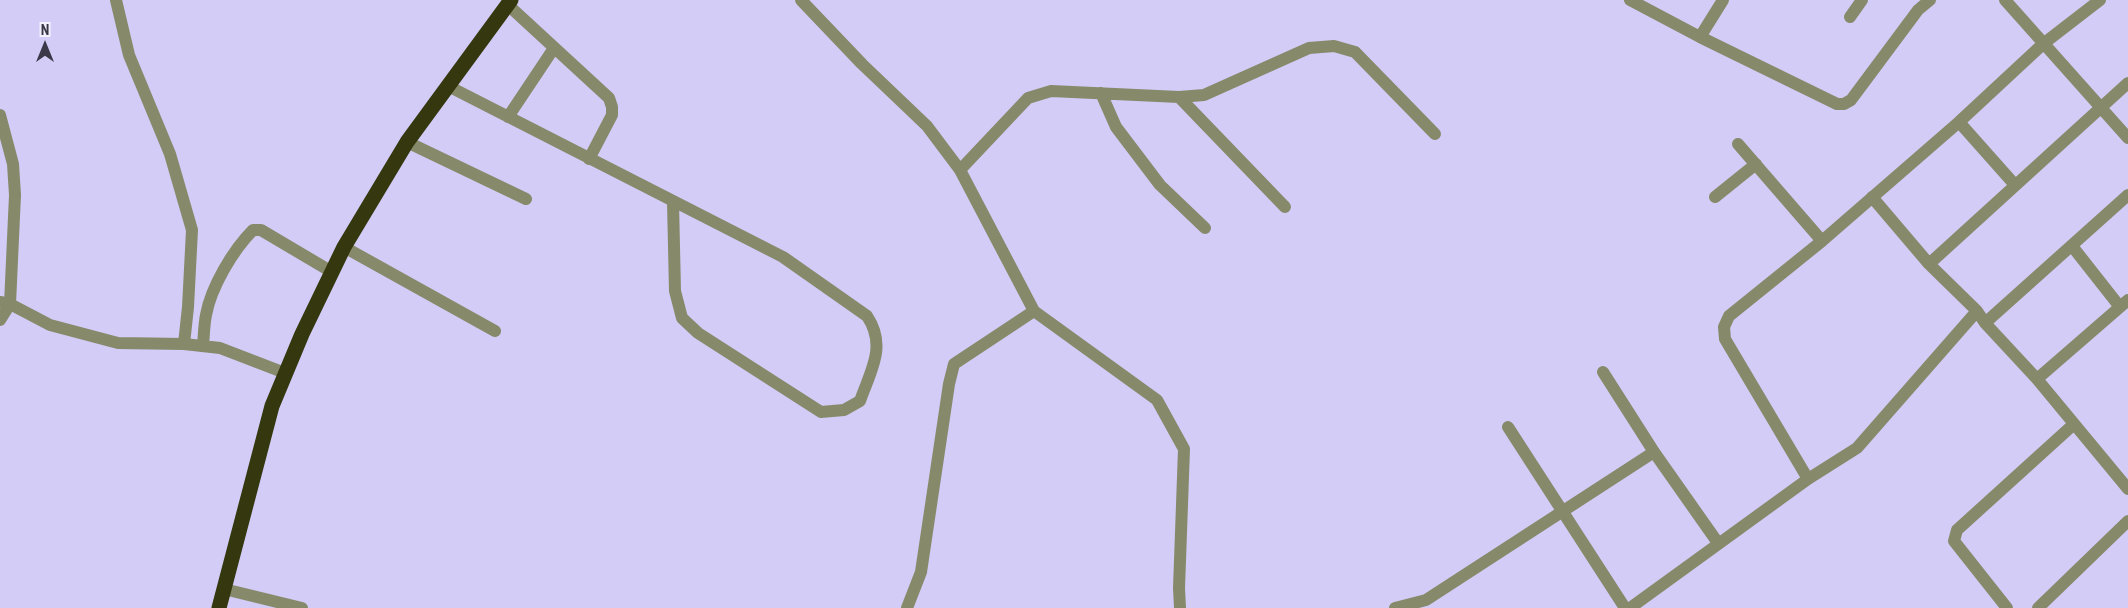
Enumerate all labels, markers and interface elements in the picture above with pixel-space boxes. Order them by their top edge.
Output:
north arrow [20,20,70,70]
text: N [41,22,49,38]

